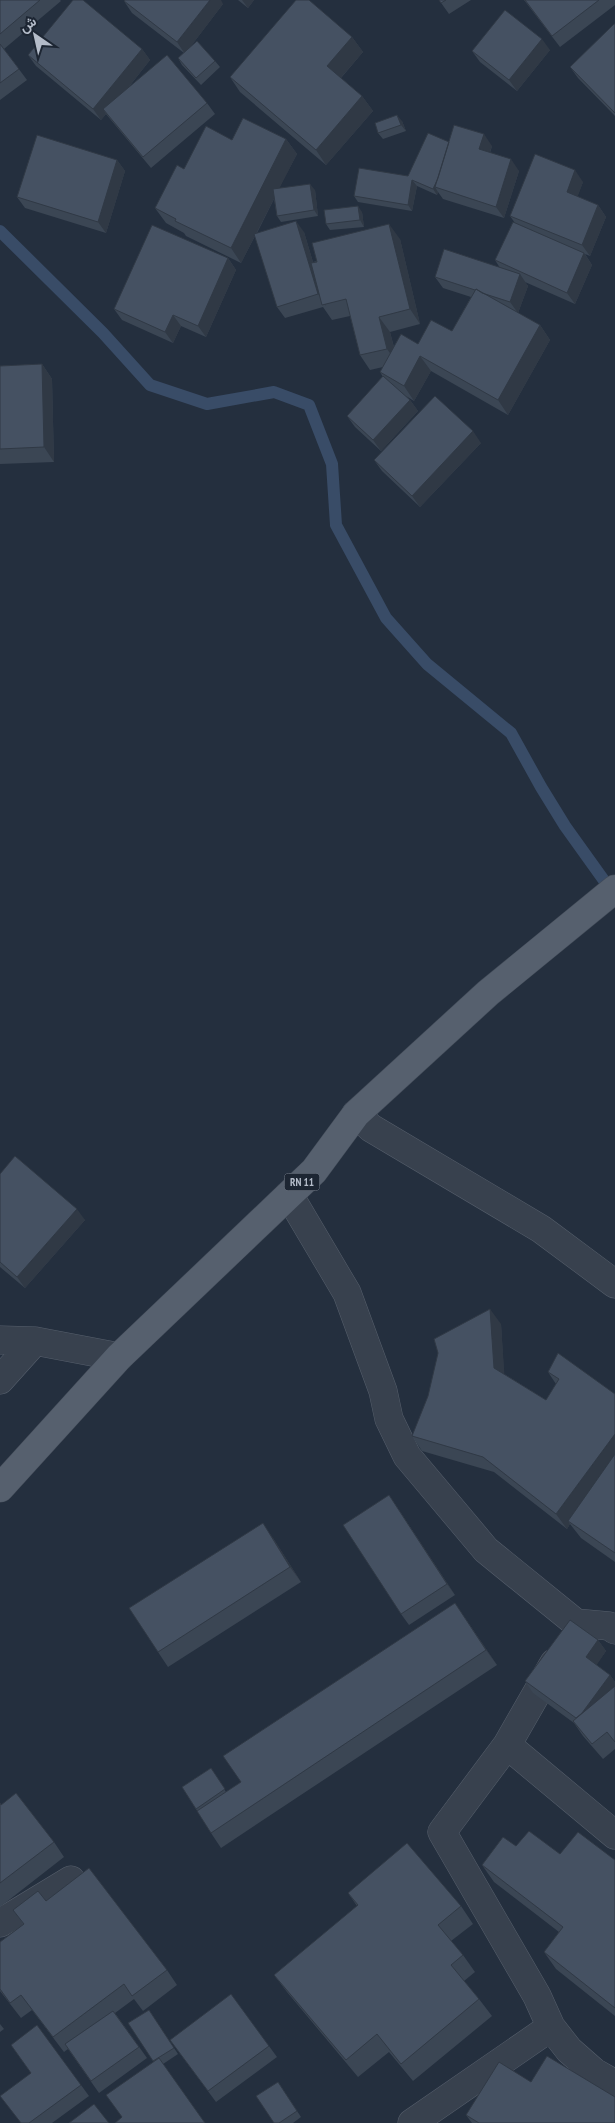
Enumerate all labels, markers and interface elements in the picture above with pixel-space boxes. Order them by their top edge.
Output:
north arrow [10,10,60,60]
text: ش [16,12,40,36]
road number: RN 11 [284,1174,320,1190]

